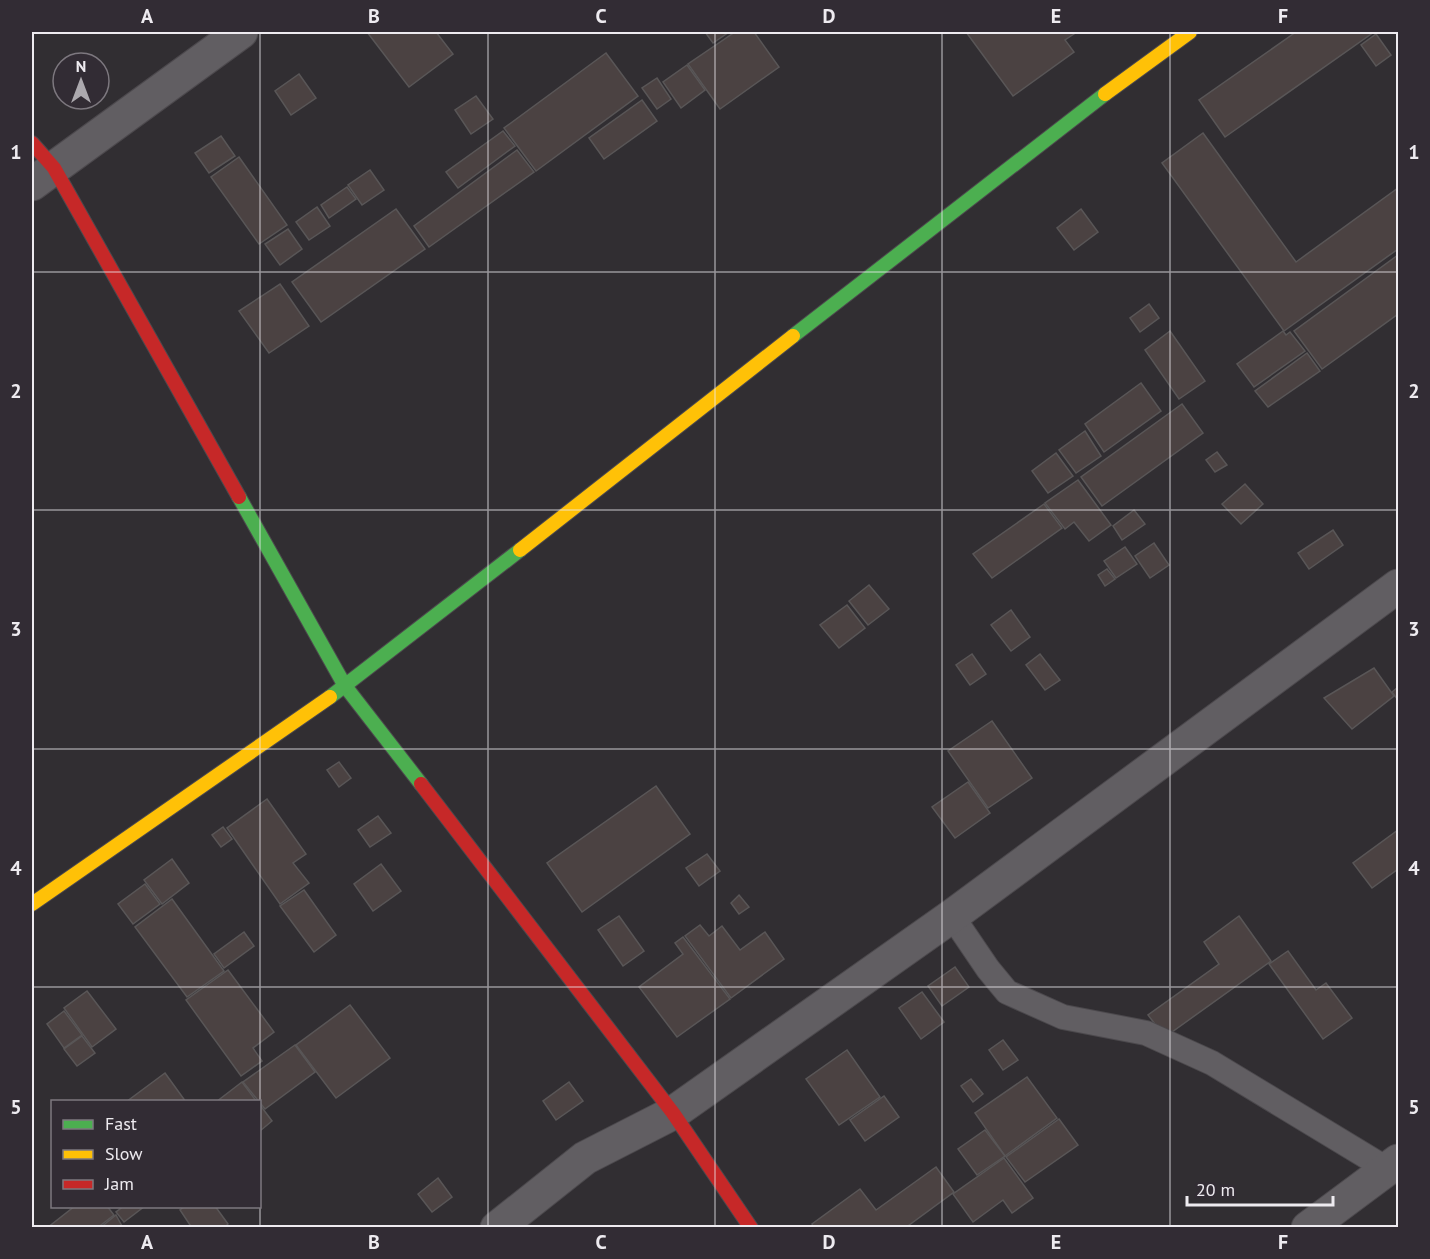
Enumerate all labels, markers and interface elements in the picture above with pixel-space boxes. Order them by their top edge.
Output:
text: A [141,3,154,29]
text: B [368,3,380,29]
text: C [595,3,607,29]
text: D [823,3,836,29]
text: E [1051,3,1061,29]
text: F [1278,3,1288,29]
north arrow [51,51,111,111]
text: N [76,56,86,76]
text: 1 [10,139,22,165]
text: 1 [1408,139,1420,165]
text: 2 [10,378,22,404]
text: 2 [1408,378,1420,404]
text: 3 [10,616,22,642]
text: 3 [1408,616,1420,642]
text: 4 [10,855,22,881]
text: 4 [1408,855,1420,881]
text: 5 [10,1094,22,1120]
text: 5 [1408,1094,1420,1120]
legend [51,1100,261,1208]
text: Fast [105,1112,137,1135]
text: Slow [105,1142,143,1165]
scale bar [1187,1169,1332,1207]
text: Jam [104,1172,134,1195]
text: 20 m [1196,1178,1235,1201]
text: A [141,1229,154,1255]
text: B [368,1229,380,1255]
text: C [595,1229,607,1255]
text: D [823,1229,836,1255]
text: E [1051,1229,1061,1255]
text: F [1278,1229,1288,1255]

